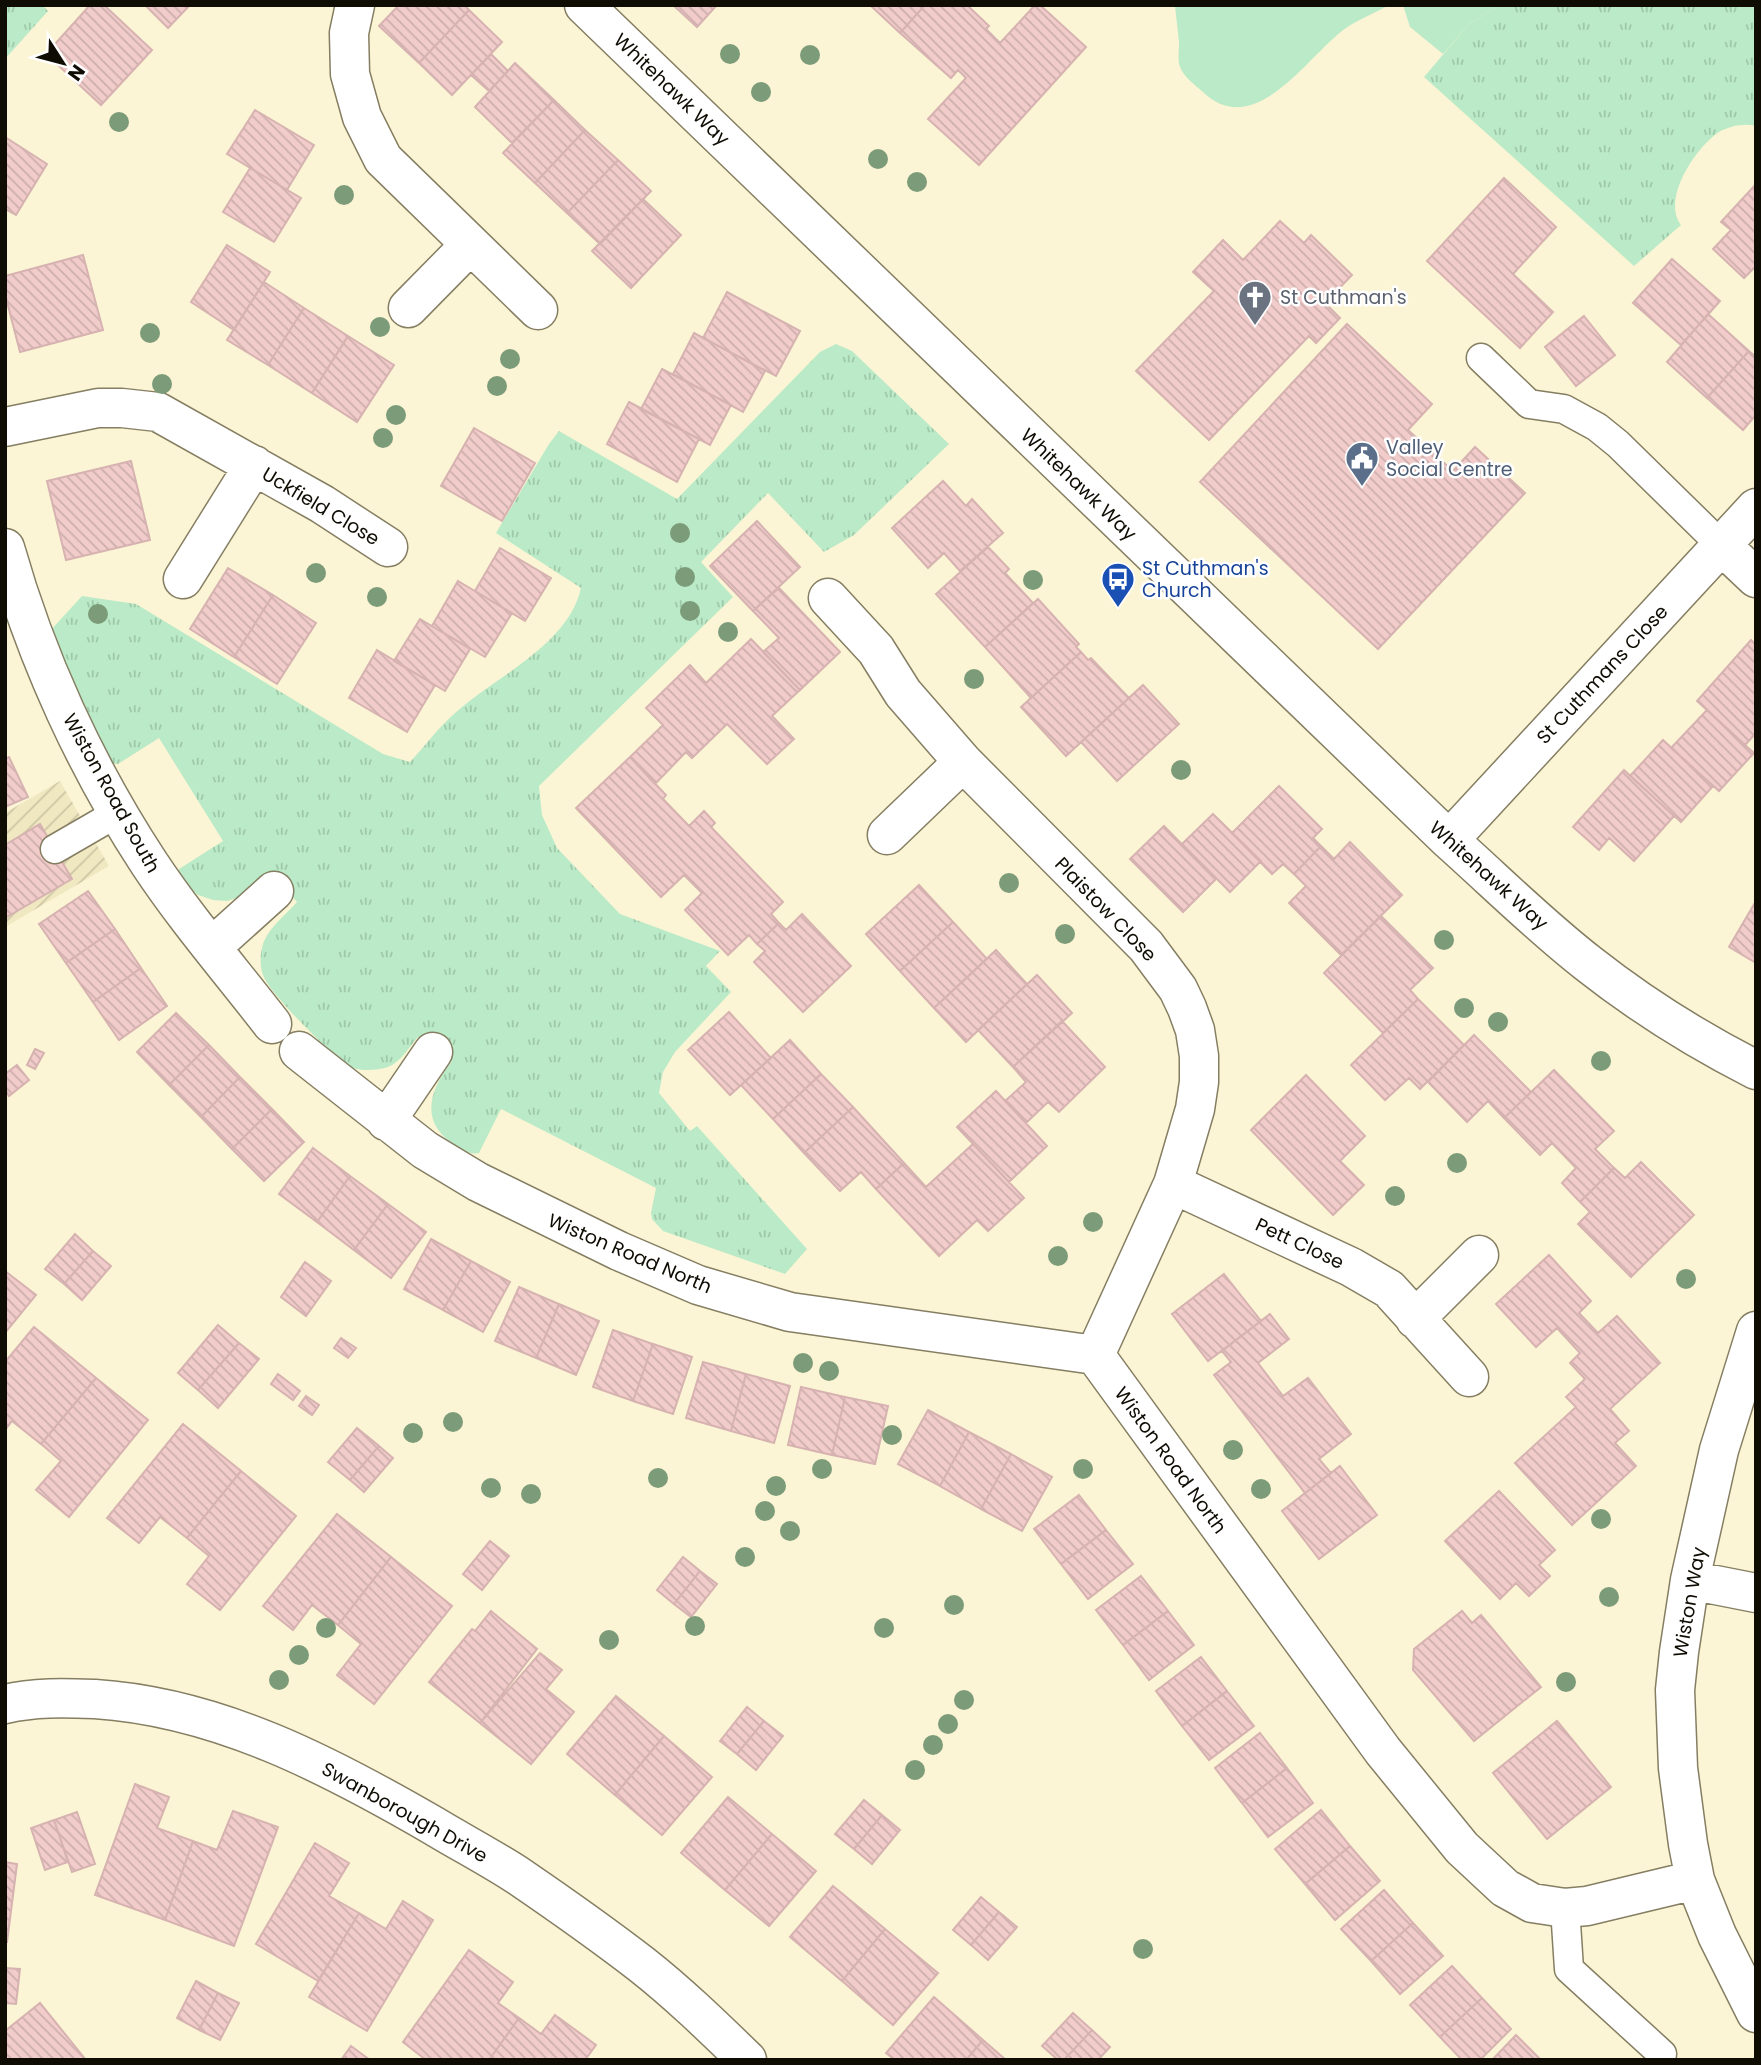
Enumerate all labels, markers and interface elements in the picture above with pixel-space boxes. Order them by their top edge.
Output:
street label: Whitehawk Way [608,27,736,152]
north arrow [28,28,98,98]
text: N [61,59,91,86]
church icon: St Cuthman's [1236,278,1274,327]
place label: St Cuthman's [1280,284,1407,311]
street label: Whitehawk Way [1015,422,1143,547]
place label: Valley Social Centre [1386,434,1513,483]
public building icon: Valley Social Centre [1343,439,1381,488]
street label: Uckfield Close [257,461,385,552]
place label: St Cuthman's Church [1142,555,1269,604]
bus stop icon: St Cuthman's Church [1099,560,1137,609]
street label: St Cuthmans Close [1530,599,1674,750]
street label: Wiston Road South [56,709,167,878]
street label: Whitehawk Way [1423,815,1554,936]
street label: Plaistow Close [1049,851,1163,968]
street label: Wiston Road North [544,1207,716,1300]
street label: Pett Close [1251,1211,1348,1276]
street label: Wiston Road North [1108,1381,1233,1539]
street label: Wiston Way [1667,1545,1713,1659]
street label: Swanborough Drive [317,1756,493,1869]

